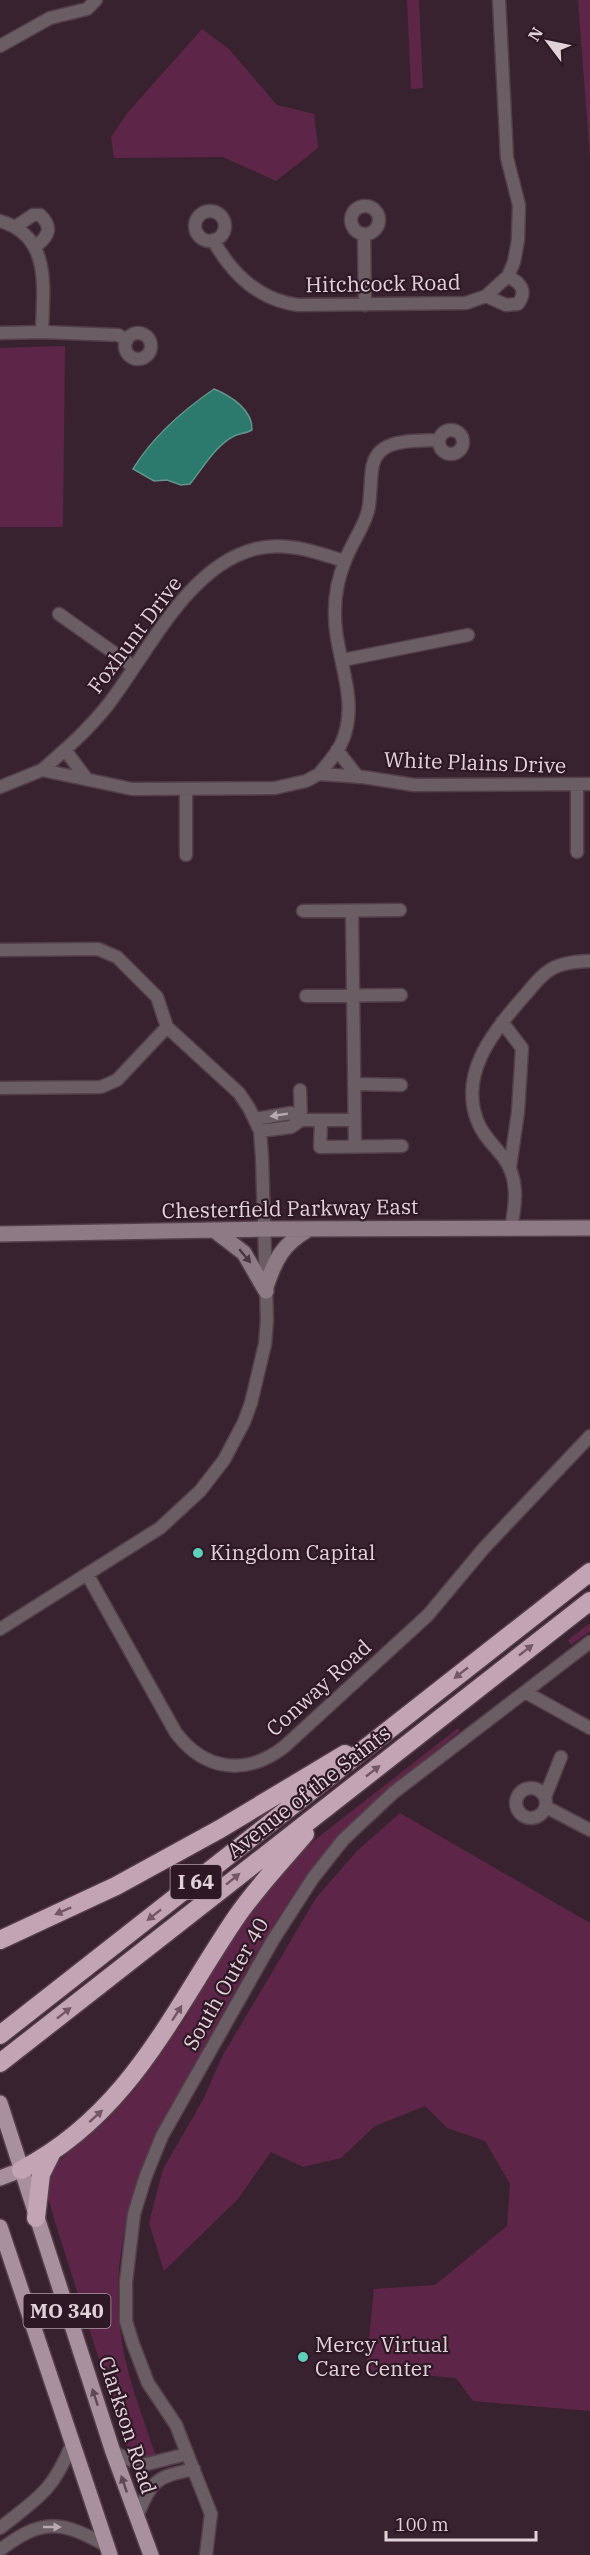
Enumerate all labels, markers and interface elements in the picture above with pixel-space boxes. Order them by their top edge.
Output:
north arrow [518,12,578,72]
text: N [523,23,547,45]
street label: Hitchcock Road [305,268,461,298]
street label: Foxhunt Drive [81,570,188,699]
street label: White Plains Drive [383,745,567,779]
one-way arrow [269,1111,288,1120]
street label: Chesterfield Parkway East [161,1192,419,1224]
one-way arrow [239,1248,252,1264]
place label: Kingdom Capital [210,1538,375,1566]
marker: Kingdom Capital [191,1546,205,1560]
street label: Conway Road [260,1633,377,1742]
one-way arrow [519,1645,534,1657]
one-way arrow [454,1666,469,1678]
street label: Avenue of the Saints [221,1718,396,1864]
one-way arrow [365,1764,381,1777]
road number: I 64 [170,1865,222,1899]
one-way arrow [226,1874,241,1886]
one-way arrow [55,1907,72,1916]
one-way arrow [146,1908,161,1920]
street label: South Outer 40 [176,1912,274,2055]
one-way arrow [171,2005,182,2021]
one-way arrow [56,2007,72,2020]
one-way arrow [88,2109,103,2123]
road number: MO 340 [23,2294,110,2328]
place label: Mercy Virtual Care Center [315,2330,449,2382]
marker: Mercy Virtual Care Center [296,2350,310,2364]
street label: Clarkson Road [92,2352,163,2497]
one-way arrow [90,2388,99,2406]
one-way arrow [119,2475,129,2493]
scale bar [386,2504,536,2542]
text: 100 m [395,2513,449,2536]
one-way arrow [42,2522,61,2532]

